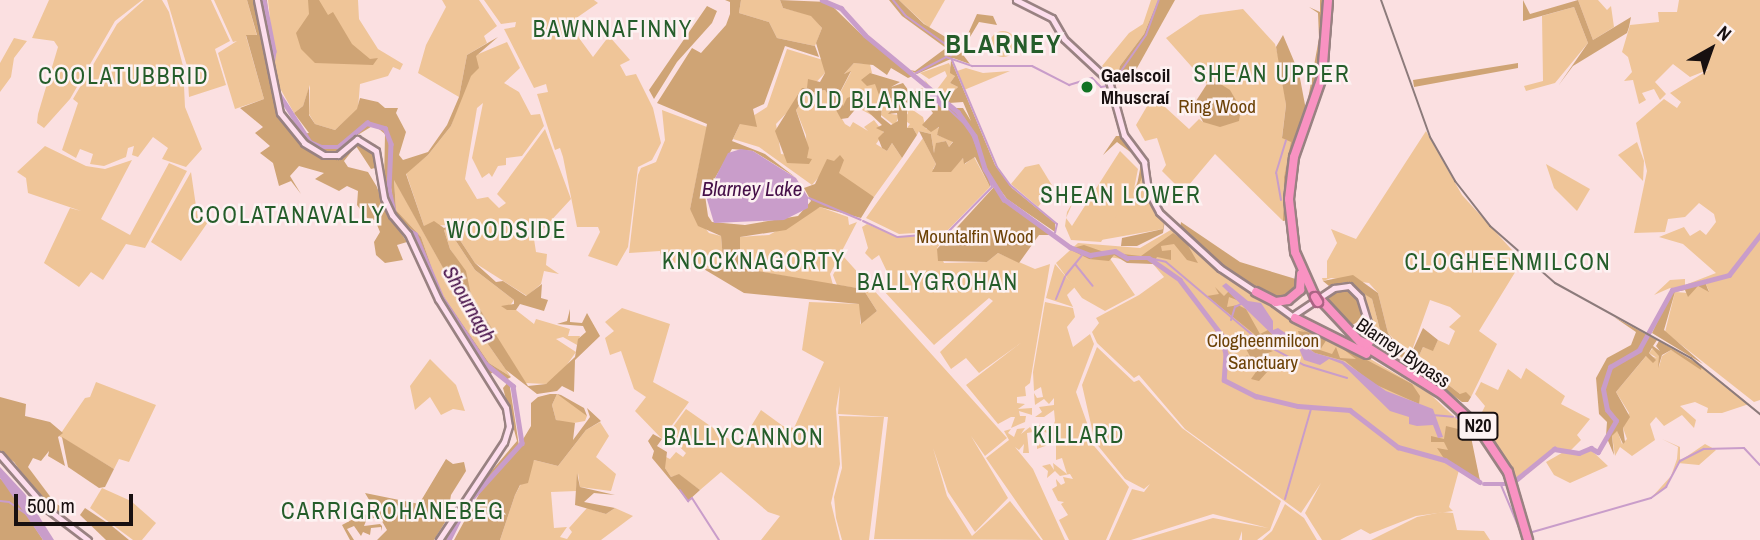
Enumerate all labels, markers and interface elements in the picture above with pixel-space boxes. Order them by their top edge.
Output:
north arrow [1676,14,1746,84]
district label: BAWNNAFINNY [534,15,692,43]
text: N [1712,19,1737,46]
district label: BLARNEY [946,28,1062,60]
district label: SHEAN UPPER [1195,60,1349,88]
district label: COOLATUBBRID [40,62,208,90]
place label: Gaelscoil Mhuscraí [1101,65,1170,109]
marker: Gaelscoil Mhuscraí [1079,79,1095,95]
district label: OLD BLARNEY [800,86,952,114]
park label: Ring Wood [1178,96,1256,118]
water label: Blarney Lake [702,176,802,202]
district label: SHEAN LOWER [1042,181,1200,209]
district label: COOLATANAVALLY [192,201,384,229]
district label: WOODSIDE [448,216,566,244]
park label: Mountalfin Wood [916,226,1034,248]
district label: KNOCKNAGORTY [663,247,845,275]
district label: CLOGHEENMILCON [1406,248,1610,276]
water label: Shournagh [437,261,501,347]
district label: BALLYGROHAN [858,268,1018,296]
street label: Blarney Bypass [1352,313,1454,393]
park label: Clogheenmilcon Sanctuary [1207,330,1319,374]
road number: N20 [1457,412,1499,440]
district label: KILLARD [1034,421,1124,449]
district label: BALLYCANNON [665,423,823,451]
scale bar [18,480,136,524]
text: 500 m [27,491,75,520]
district label: CARRIGROHANEBEG [283,497,503,525]

